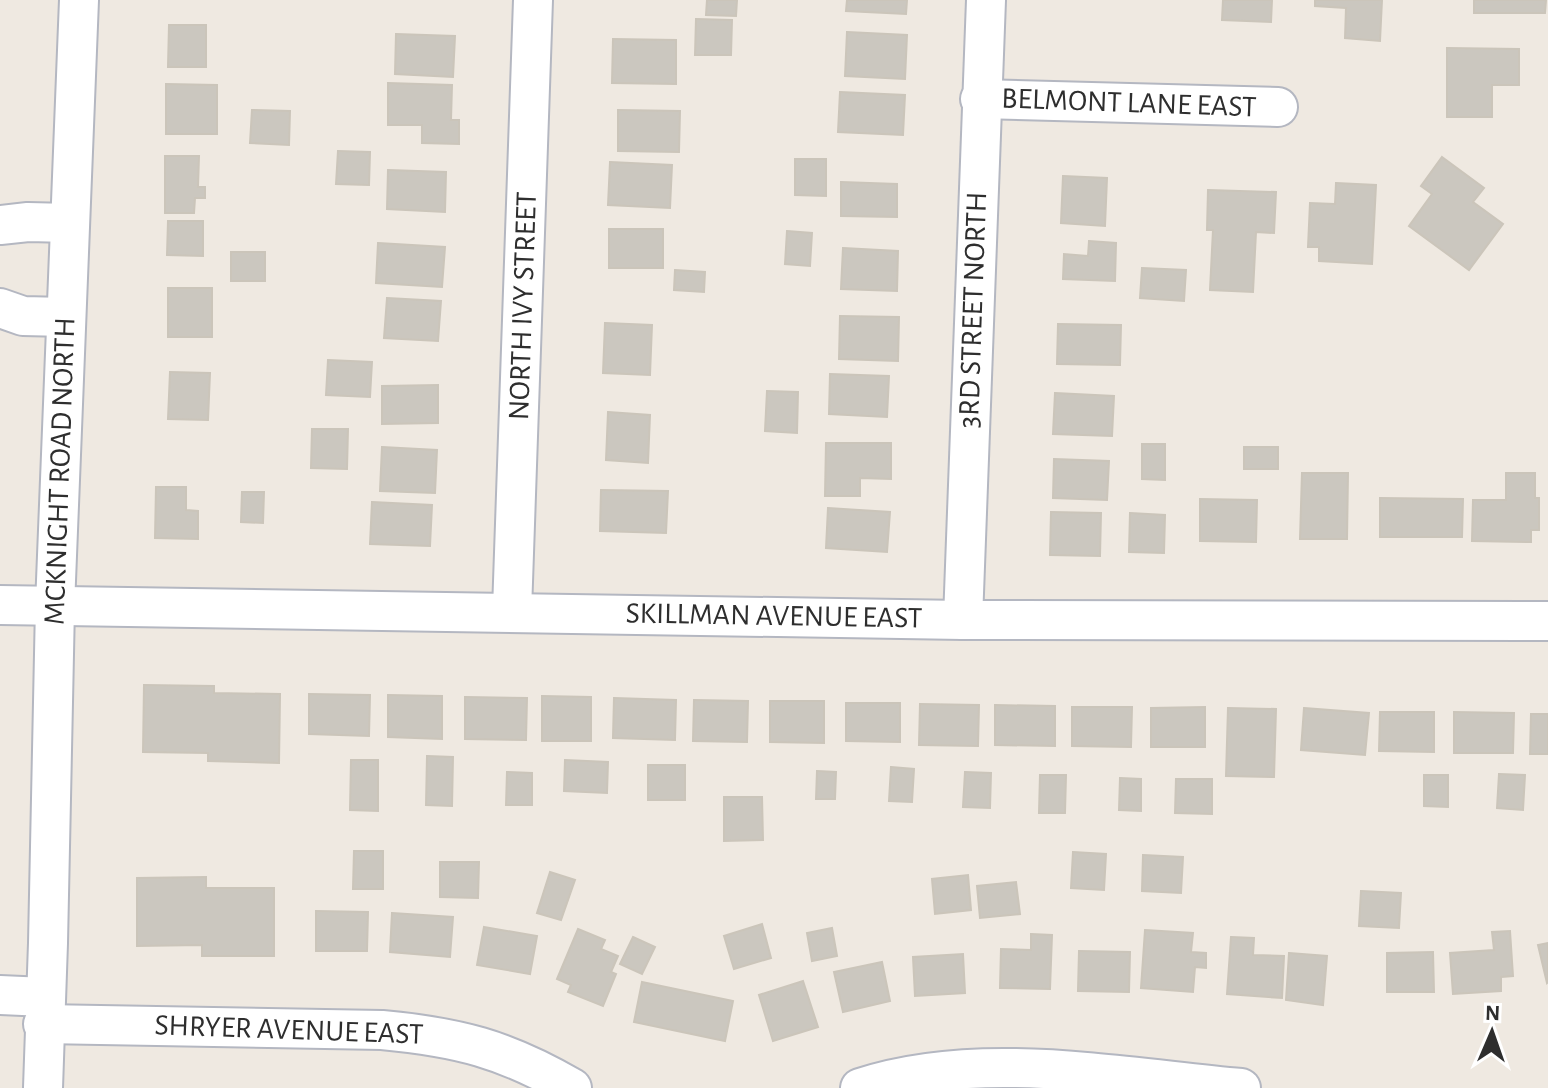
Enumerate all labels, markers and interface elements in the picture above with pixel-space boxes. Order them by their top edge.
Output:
street label: BELMONT LANE EAST [1001,84,1257,122]
street label: NORTH IVY STREET [504,191,542,421]
street label: 3RD STREET NORTH [954,191,992,429]
street label: MCKNIGHT ROAD NORTH [40,317,80,625]
street label: SKILLMAN AVENUE EAST [625,598,923,634]
north arrow [1452,992,1532,1072]
text: N [1485,1002,1501,1024]
street label: SHRYER AVENUE EAST [154,1010,424,1050]

